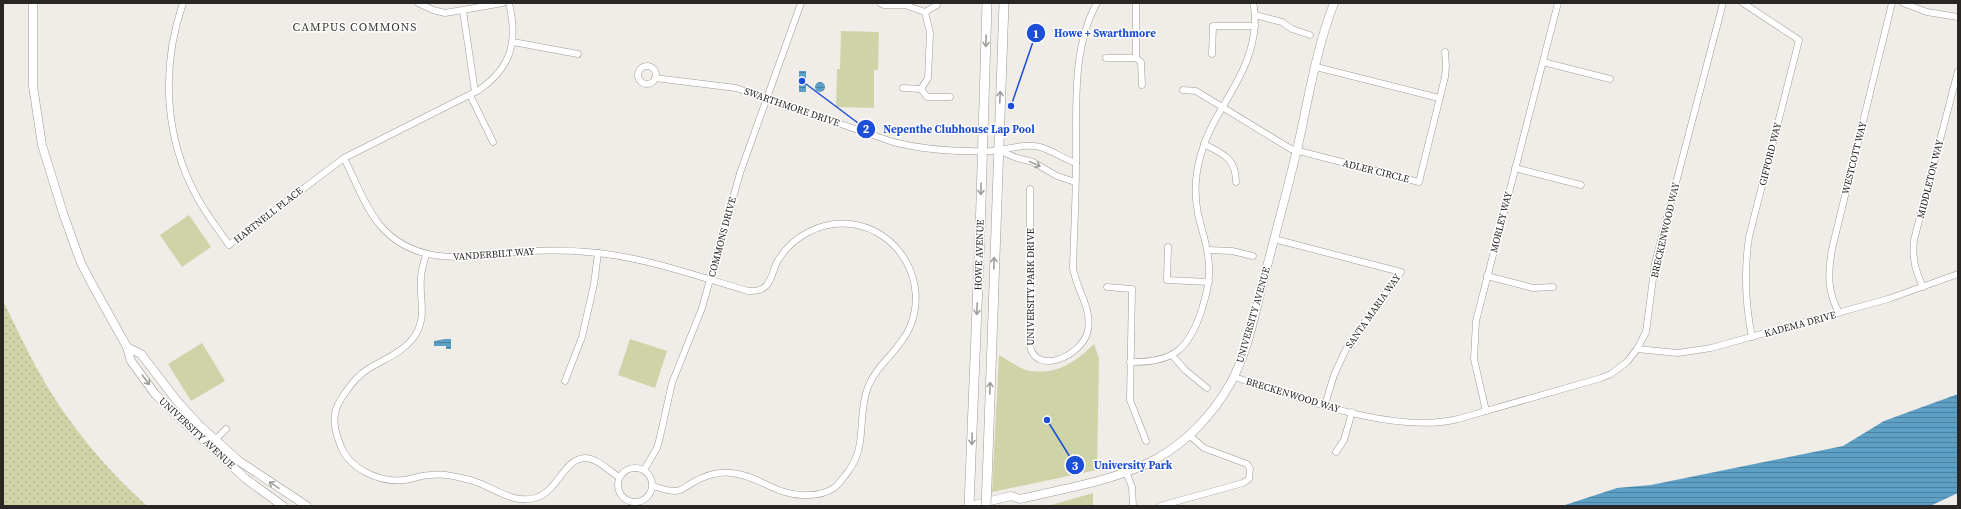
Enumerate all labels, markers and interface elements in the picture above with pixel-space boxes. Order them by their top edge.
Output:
district label: CAMPUS COMMONS [293,19,417,35]
callout: Howe + Swarthmore [1026,22,1164,45]
text: 1 [1033,26,1039,42]
text: Howe + Swarthmore [1054,26,1156,41]
one-way arrow [982,34,990,47]
street label: SWARTHMORE DRIVE [742,85,842,129]
one-way arrow [997,91,1004,104]
callout: Nepenthe Clubhouse Lap Pool [856,118,1043,141]
street label: GIFFORD WAY [1756,120,1784,187]
street label: WESTCOTT WAY [1839,120,1869,196]
text: 2 [863,121,870,137]
text: Nepenthe Clubhouse Lap Pool [883,122,1035,137]
street label: MIDDLETON WAY [1914,138,1946,220]
street label: ADLER CIRCLE [1341,156,1411,186]
one-way arrow [1028,161,1040,168]
street label: BRECKENWOOD WAY [1648,180,1682,279]
one-way arrow [977,182,985,195]
street label: HARTNELL PLACE [231,184,305,246]
street label: MORLEY WAY [1487,189,1515,254]
street label: COMMONS DRIVE [705,196,739,278]
street label: HOWE AVENUE [971,219,987,291]
street label: UNIVERSITY PARK DRIVE [1024,228,1037,346]
street label: VANDERBILT WAY [453,245,536,263]
one-way arrow [990,257,998,270]
street label: UNIVERSITY AVENUE [1233,266,1273,364]
street label: SANTA MARIA WAY [1342,271,1404,351]
one-way arrow [973,302,981,315]
street label: KADEMA DRIVE [1763,308,1837,340]
one-way arrow [141,374,150,385]
street label: BRECKENWOOD WAY [1244,374,1342,416]
one-way arrow [986,382,994,395]
street label: UNIVERSITY AVENUE [156,394,238,472]
one-way arrow [968,432,975,445]
callout: University Park [1065,454,1180,477]
text: 3 [1072,458,1079,474]
text: University Park [1094,458,1173,473]
one-way arrow [269,481,280,489]

